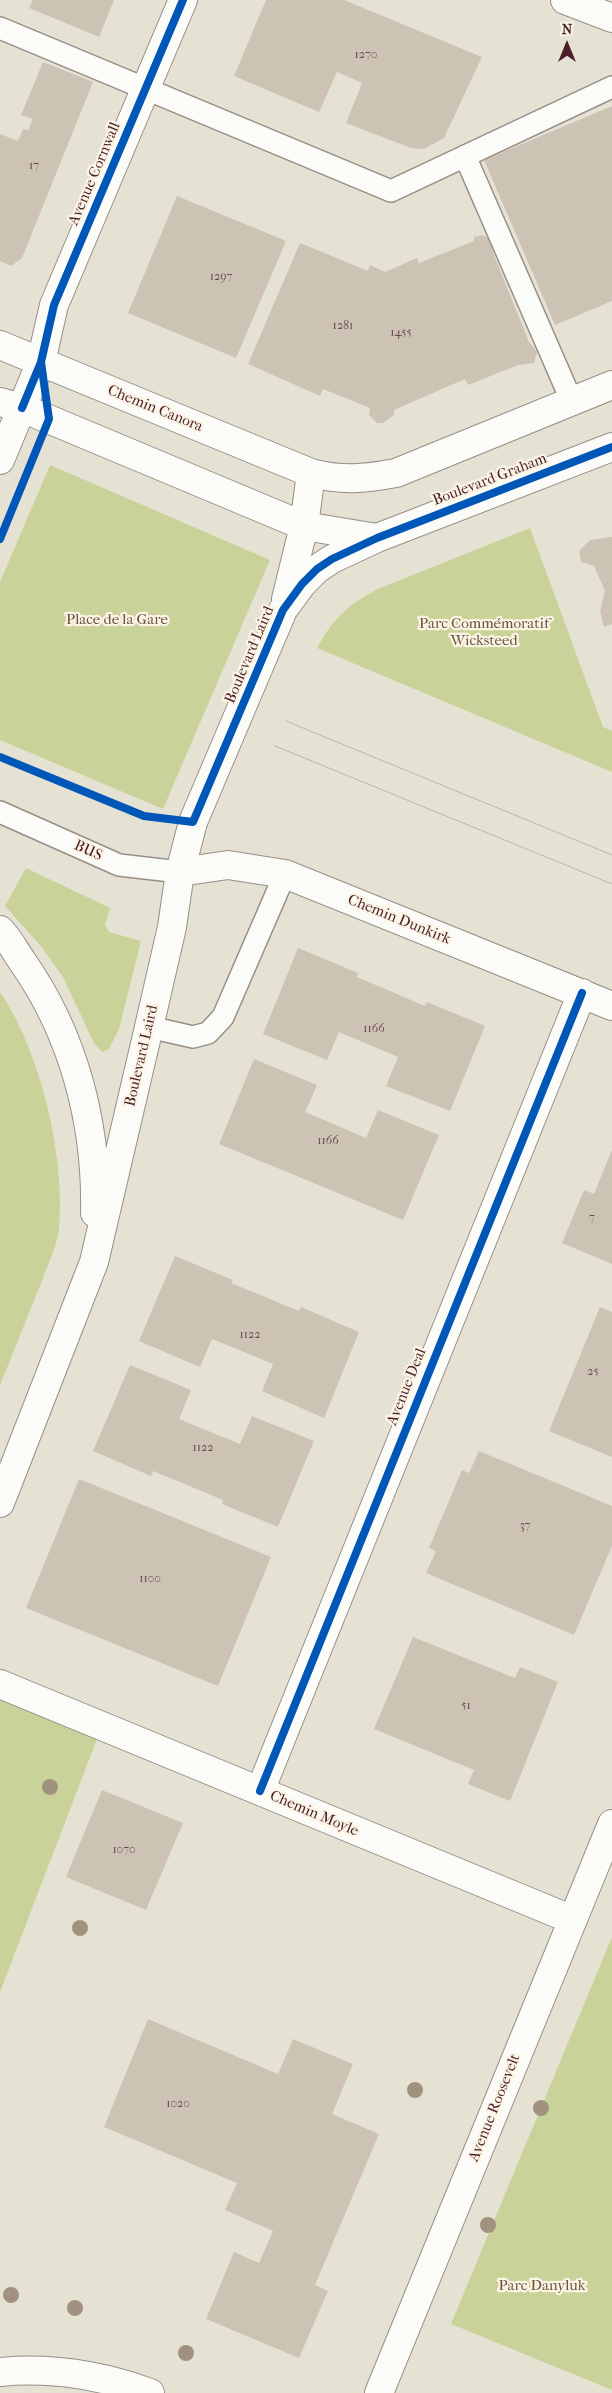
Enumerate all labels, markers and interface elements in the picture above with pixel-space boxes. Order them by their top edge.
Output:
north arrow [542,20,592,70]
text: N [562,21,572,38]
house number: 1270 [355,48,377,62]
street label: Avenue Cornwall [65,120,125,228]
house number: 17 [29,159,39,173]
house number: 1297 [210,270,232,284]
house number: 1281 [333,319,353,333]
house number: 1455 [390,326,412,340]
street label: Chemin Canora [105,382,205,436]
street label: Boulevard Graham [430,450,550,510]
street label: Boulevard Laird [221,604,279,706]
park label: Place de la Gare [66,611,168,629]
park label: Parc Commémoratif Wicksteed [419,615,549,650]
street label: BUS [71,837,105,865]
street label: Chemin Dunkirk [345,891,453,949]
street label: Boulevard Laird [122,1003,162,1109]
house number: 1166 [363,1022,385,1036]
house number: 1166 [317,1134,339,1148]
house number: 7 [589,1211,595,1225]
house number: 1122 [240,1328,260,1342]
street label: Avenue Deal [383,1346,431,1428]
house number: 25 [587,1365,599,1379]
house number: 1122 [193,1441,213,1455]
house number: 37 [520,1519,530,1533]
house number: 1100 [139,1572,161,1586]
house number: 51 [461,1699,471,1713]
street label: Chemin Moyle [267,1787,361,1841]
house number: 1070 [112,1843,136,1857]
street label: Avenue Roosevelt [465,2052,525,2164]
house number: 1020 [166,2097,190,2111]
park label: Parc Danyluk [499,2277,585,2295]

